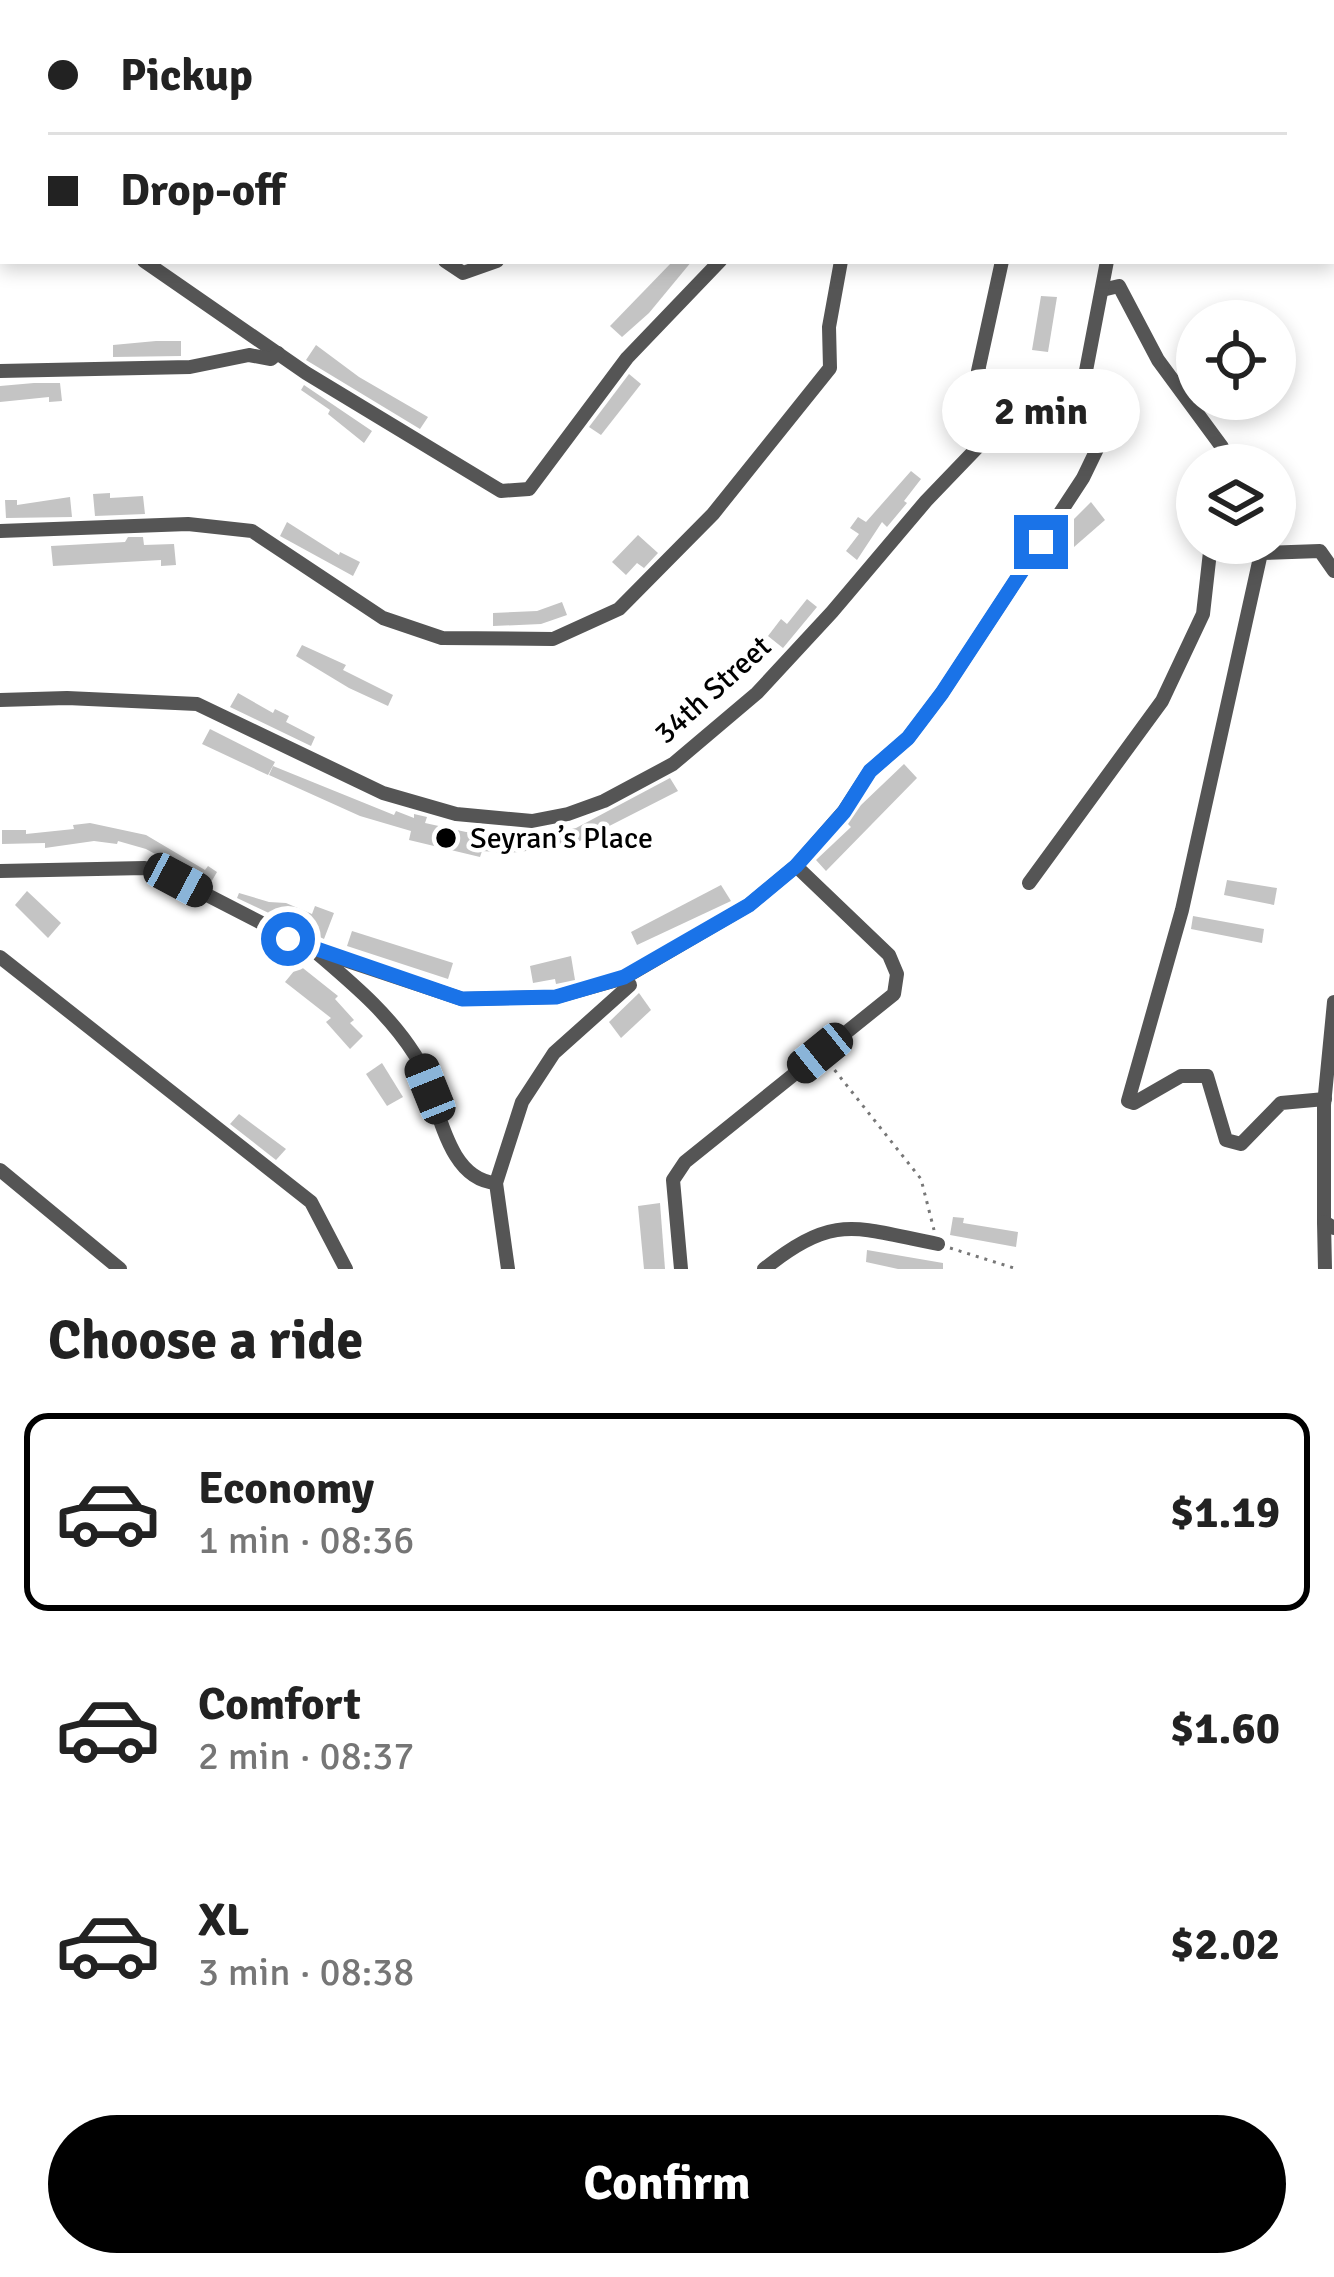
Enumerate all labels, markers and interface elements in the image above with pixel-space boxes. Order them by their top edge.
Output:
text: Pickup [120,48,253,103]
text: Drop-off [120,163,285,218]
map controls [1176,300,1296,564]
button: locate [1176,300,1296,420]
callout: 2 min [942,368,1140,452]
text: 2 min [994,387,1088,435]
button: layers [1176,444,1296,564]
route end [1014,515,1068,569]
street label: 34th Street [647,628,779,752]
place label: Seyran’s Place [470,820,653,857]
marker: Seyran’s Place [433,825,459,851]
car [138,847,218,913]
route start [261,912,315,966]
car [781,1016,859,1090]
car [400,1049,460,1129]
text: Choose a ride [48,1307,363,1374]
icon: car [54,1458,162,1566]
text: Economy [198,1461,374,1516]
text: $1.19 [1170,1485,1280,1540]
text: 1 min · 08:36 [198,1516,414,1564]
icon: car [54,1674,162,1782]
text: Comfort [198,1677,361,1732]
text: $1.60 [1170,1701,1280,1756]
text: 2 min · 08:37 [198,1732,414,1780]
icon: car [54,1890,162,1998]
text: XL [198,1893,249,1948]
text: $2.02 [1170,1917,1280,1972]
text: 3 min · 08:38 [198,1948,414,1996]
button: Confirm [48,2115,1286,2253]

